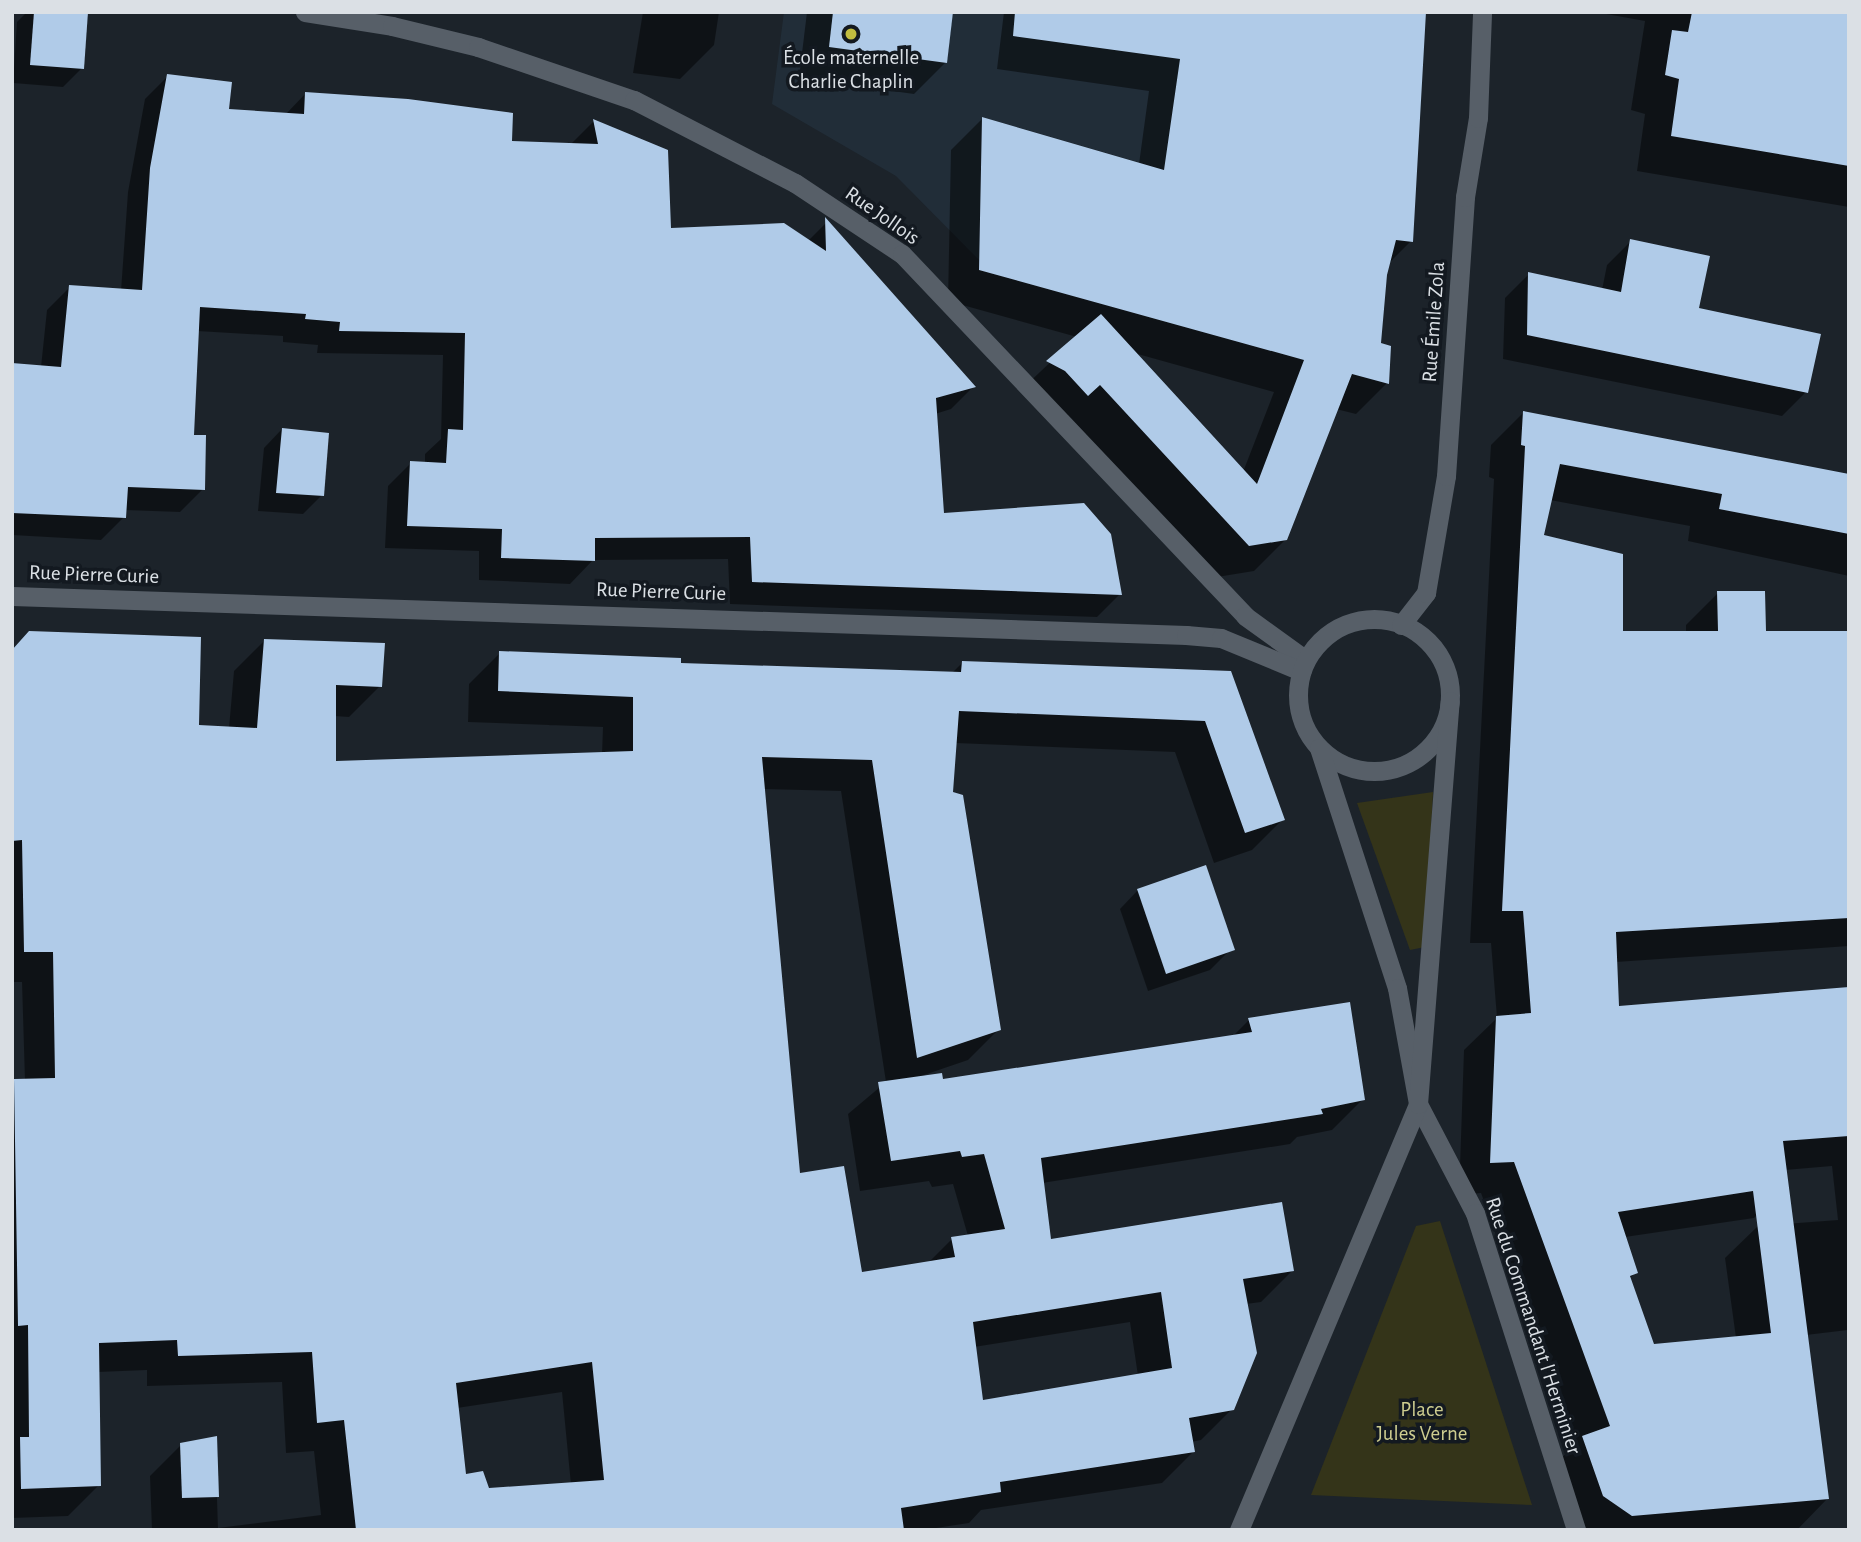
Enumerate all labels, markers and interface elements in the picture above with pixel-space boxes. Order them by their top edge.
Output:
marker: École maternelle Charlie Chaplin [843,26,859,42]
place label: École maternelle Charlie Chaplin [783,45,919,95]
street label: Rue Jollois [840,181,924,251]
street label: Rue Émile Zola [1417,261,1451,383]
street label: Rue Pierre Curie [29,560,159,590]
street label: Rue Pierre Curie [596,577,726,607]
street label: Rue du Commandant l'Herminier [1479,1194,1587,1458]
park label: Place Jules Verne [1376,1397,1468,1447]

